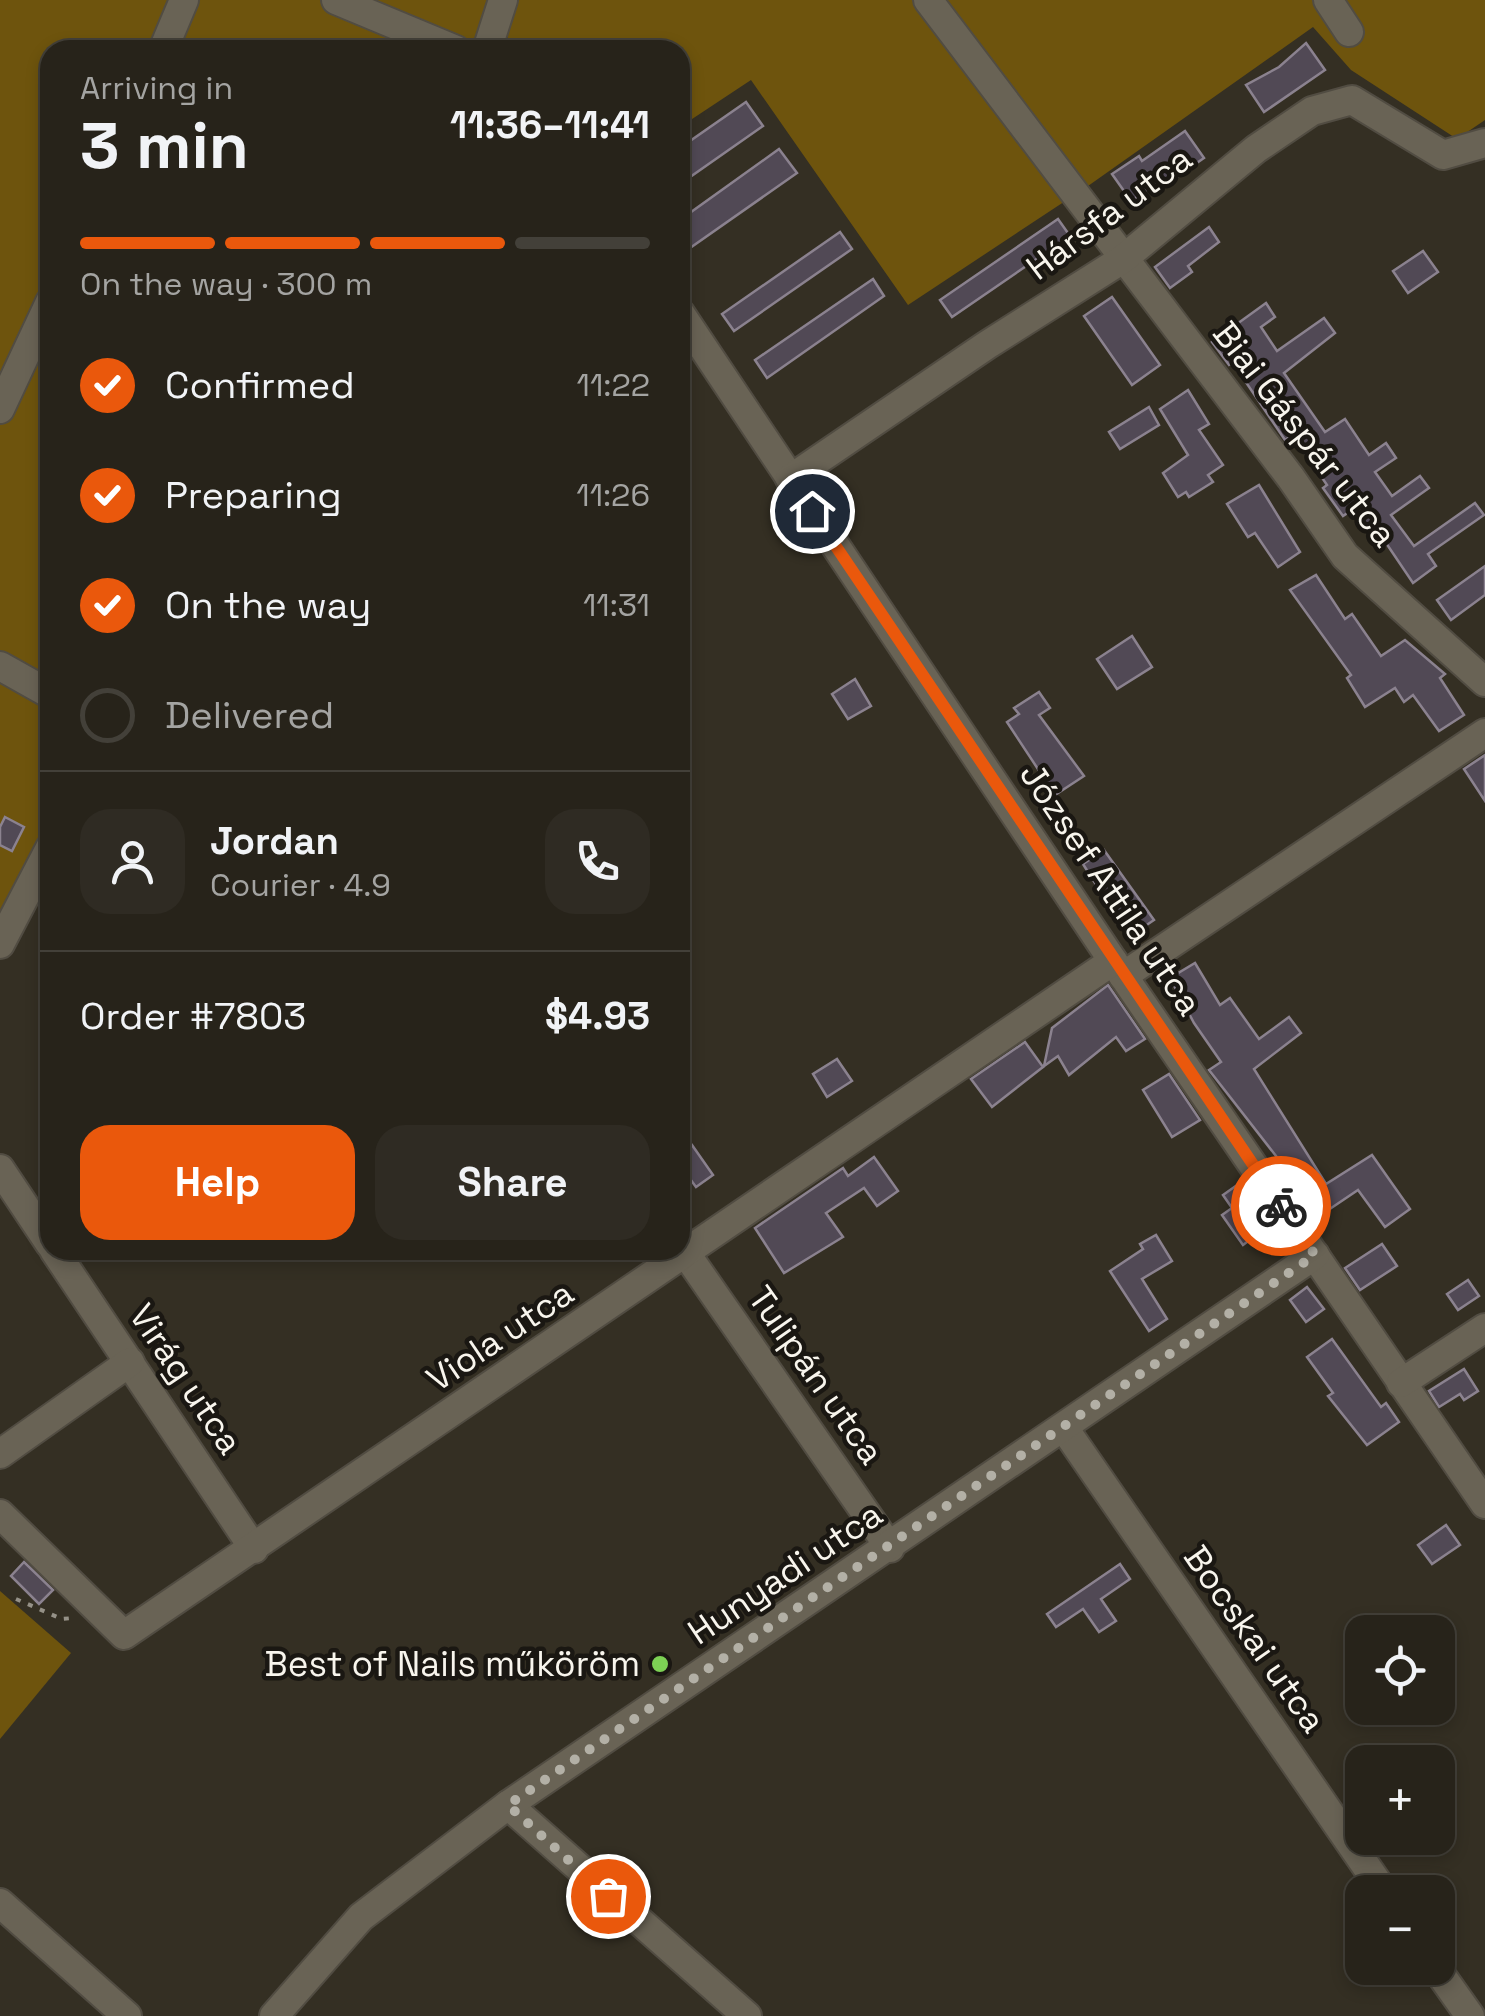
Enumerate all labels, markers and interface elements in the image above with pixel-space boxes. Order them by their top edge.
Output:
text: Arriving in [80,68,233,108]
text: 11:36–11:41 [450,101,650,149]
text: 3 min [80,104,249,187]
street label: Hársfa utca [1017,136,1201,290]
text: On the way · 300 m [80,264,372,304]
street label: Biai Gáspár utca [1203,313,1407,555]
icon: check [80,358,135,413]
text: Confirmed [165,361,355,409]
text: 11:22 [577,365,650,405]
icon: check [80,468,135,523]
pin [770,469,855,554]
text: Preparing [165,471,342,519]
text: 11:26 [576,475,650,515]
icon: home [785,484,840,539]
icon: check [80,578,135,633]
text: On the way [165,581,371,629]
text: 11:31 [583,585,650,625]
text: Delivered [165,691,334,739]
street label: József Attila utca [1010,754,1212,1024]
button: person [80,809,185,914]
button: phone [545,809,650,914]
text: Jordan [210,817,339,865]
text: Courier · 4.9 [210,865,391,905]
text: Order #7803 [80,992,306,1040]
text: $4.93 [545,992,650,1040]
button: Help [80,1125,355,1240]
button: Share [375,1125,650,1240]
courier [1231,1156,1331,1256]
icon: bike [1254,1179,1309,1234]
street label: Viola utca [418,1271,582,1401]
street label: Tulipán utca [738,1277,894,1473]
street label: Virág utca [120,1295,252,1463]
street label: Hunyadi utca [680,1492,890,1654]
street label: Bocskai utca [1174,1537,1336,1741]
map controls [1345,1615,1455,1985]
button: locate [1345,1615,1455,1725]
place label: Best of Nails műköröm [265,1642,640,1686]
marker: Best of Nails műköröm [649,1653,671,1675]
button: + [1345,1745,1455,1855]
pin [566,1854,651,1939]
icon: bag [581,1869,636,1924]
button: − [1345,1875,1455,1985]

